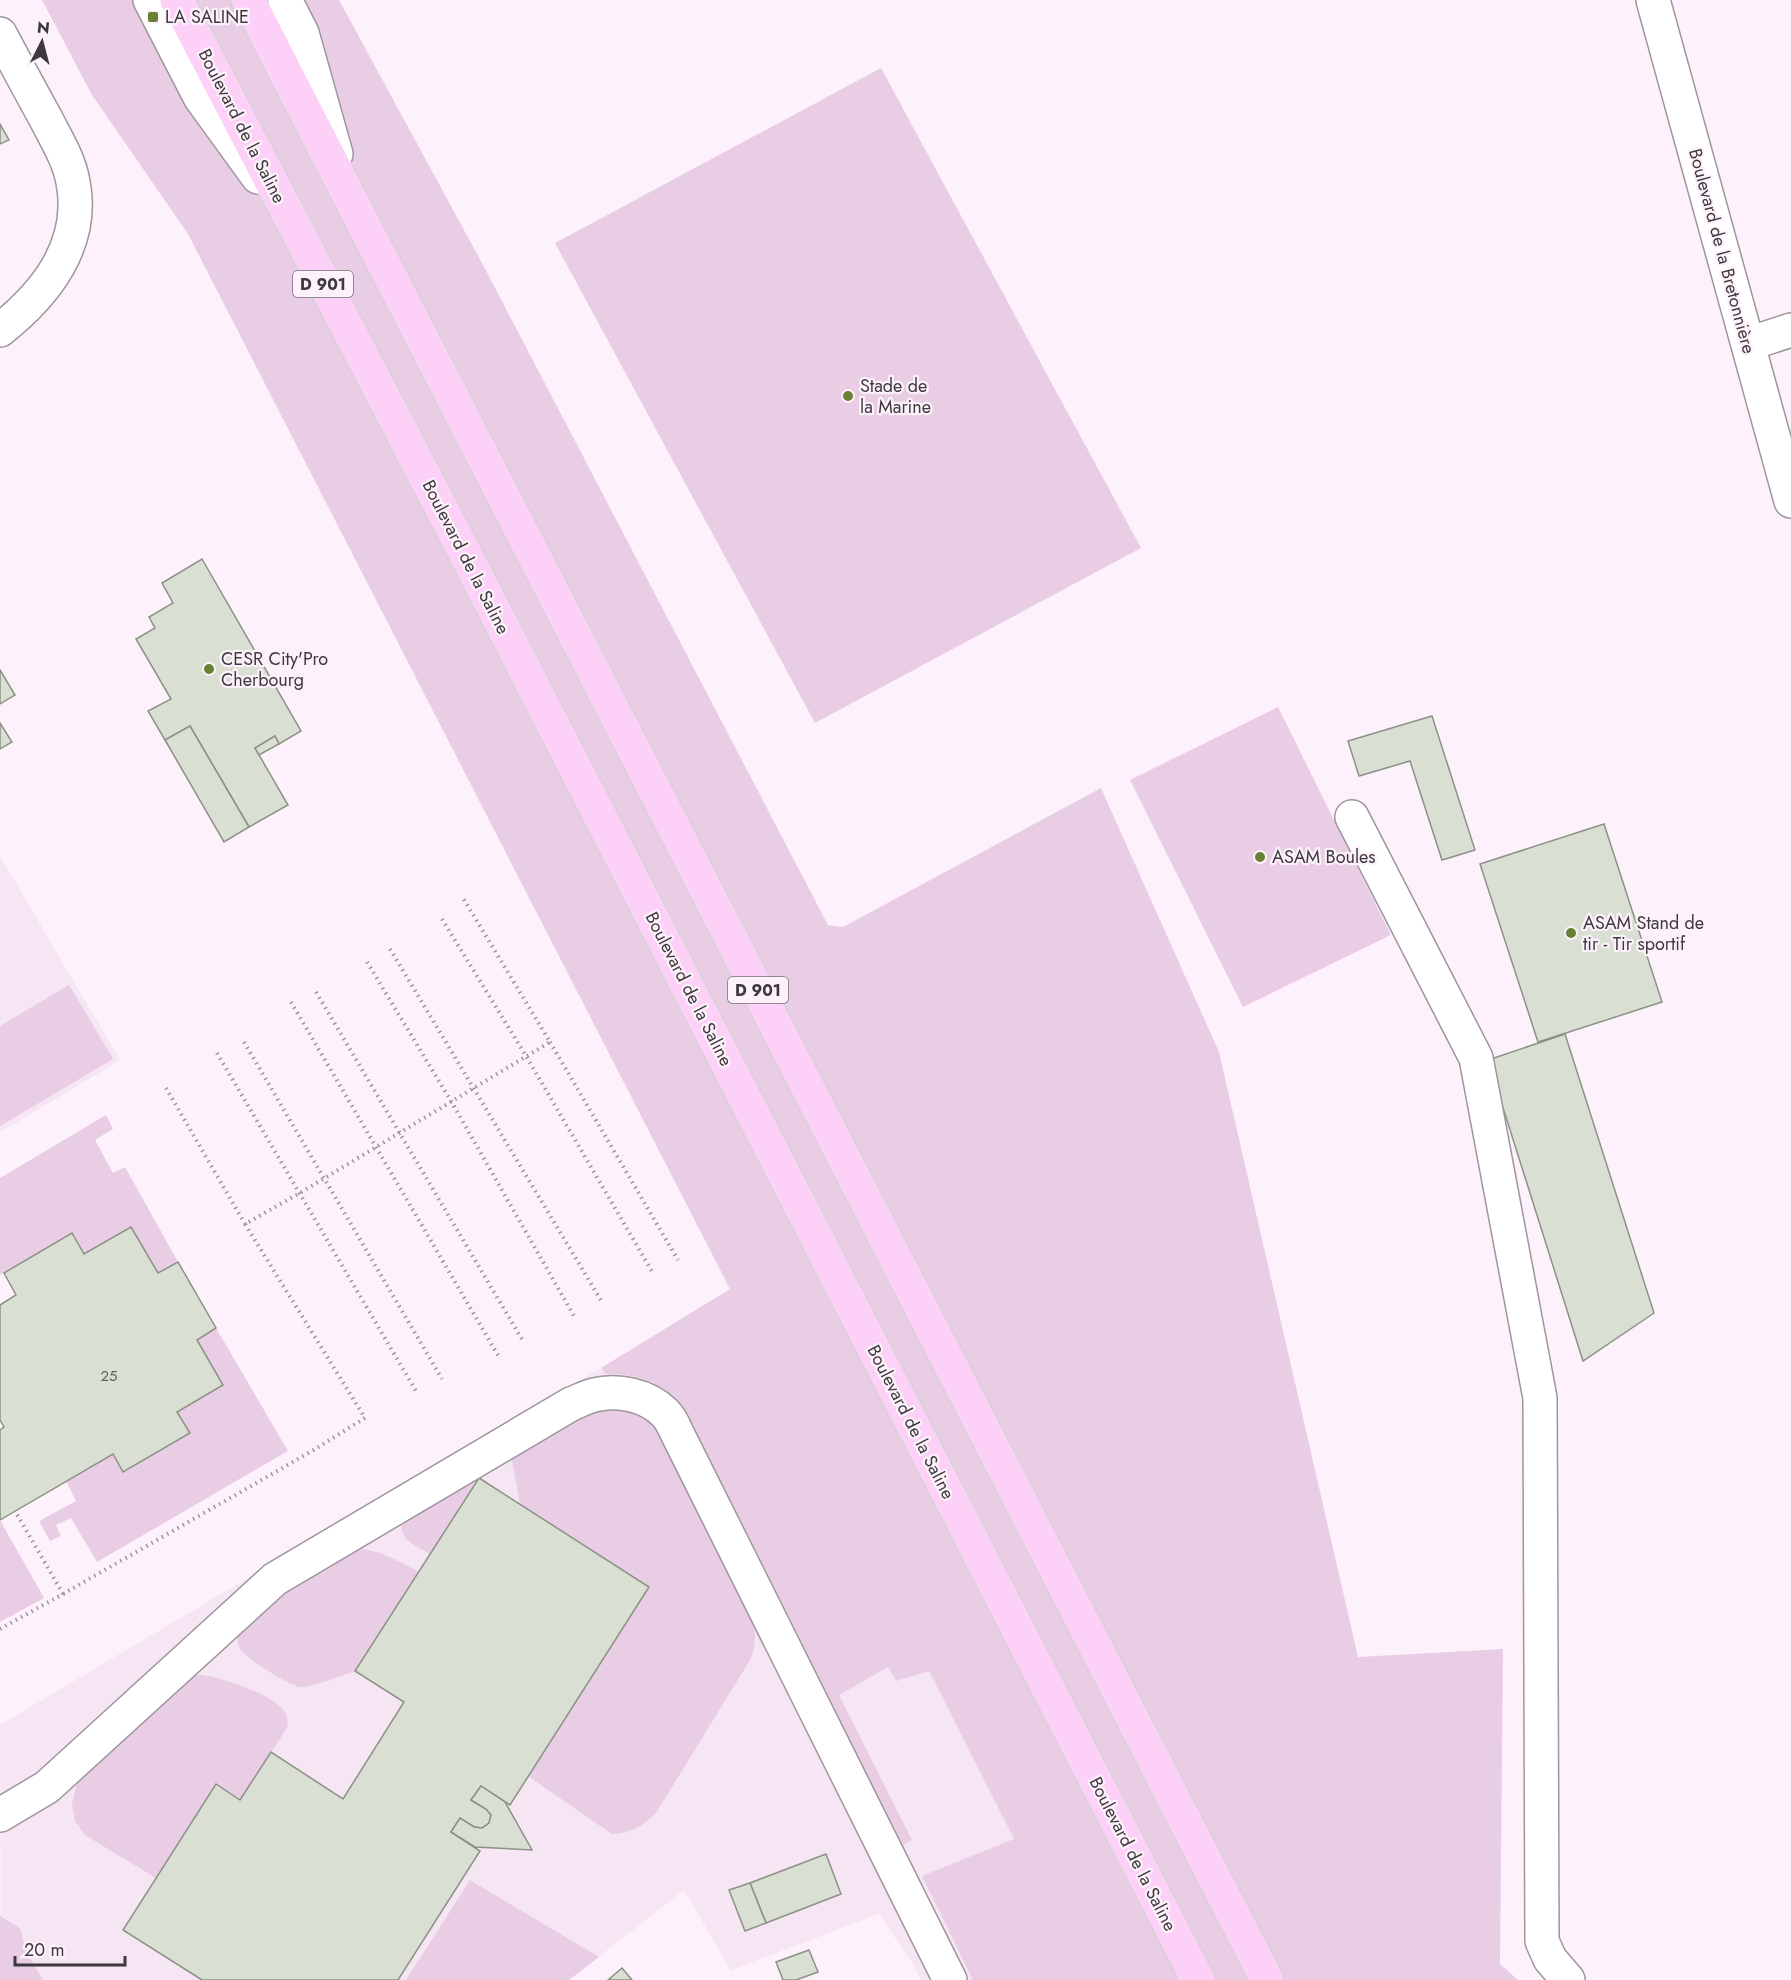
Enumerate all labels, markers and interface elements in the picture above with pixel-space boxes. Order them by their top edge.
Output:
place label: LA SALINE [165,4,249,30]
marker: LA SALINE [146,10,160,24]
north arrow [12,12,72,72]
text: N [36,15,51,40]
street label: Boulevard de la Saline [192,44,292,208]
street label: Boulevard de la Bretonnière [1682,146,1762,356]
road number: D 901 [293,271,353,297]
place label: Stade de la Marine [860,373,931,420]
marker: Stade de la Marine [841,389,855,403]
street label: Boulevard de la Saline [416,475,516,639]
place label: CESR City'Pro Cherbourg [221,646,328,693]
marker: CESR City'Pro Cherbourg [202,662,216,676]
place label: ASAM Boules [1272,844,1376,870]
marker: ASAM Boules [1253,850,1267,864]
street label: Boulevard de la Saline [639,907,739,1071]
place label: ASAM Stand de tir - Tir sportif [1583,910,1704,957]
marker: ASAM Stand de tir - Tir sportif [1564,926,1578,940]
road number: D 901 [728,977,788,1003]
street label: Boulevard de la Saline [861,1340,961,1504]
house number: 25 [101,1365,118,1387]
street label: Boulevard de la Saline [1083,1772,1183,1936]
scale bar [15,1929,124,1967]
text: 20 m [24,1937,64,1963]

